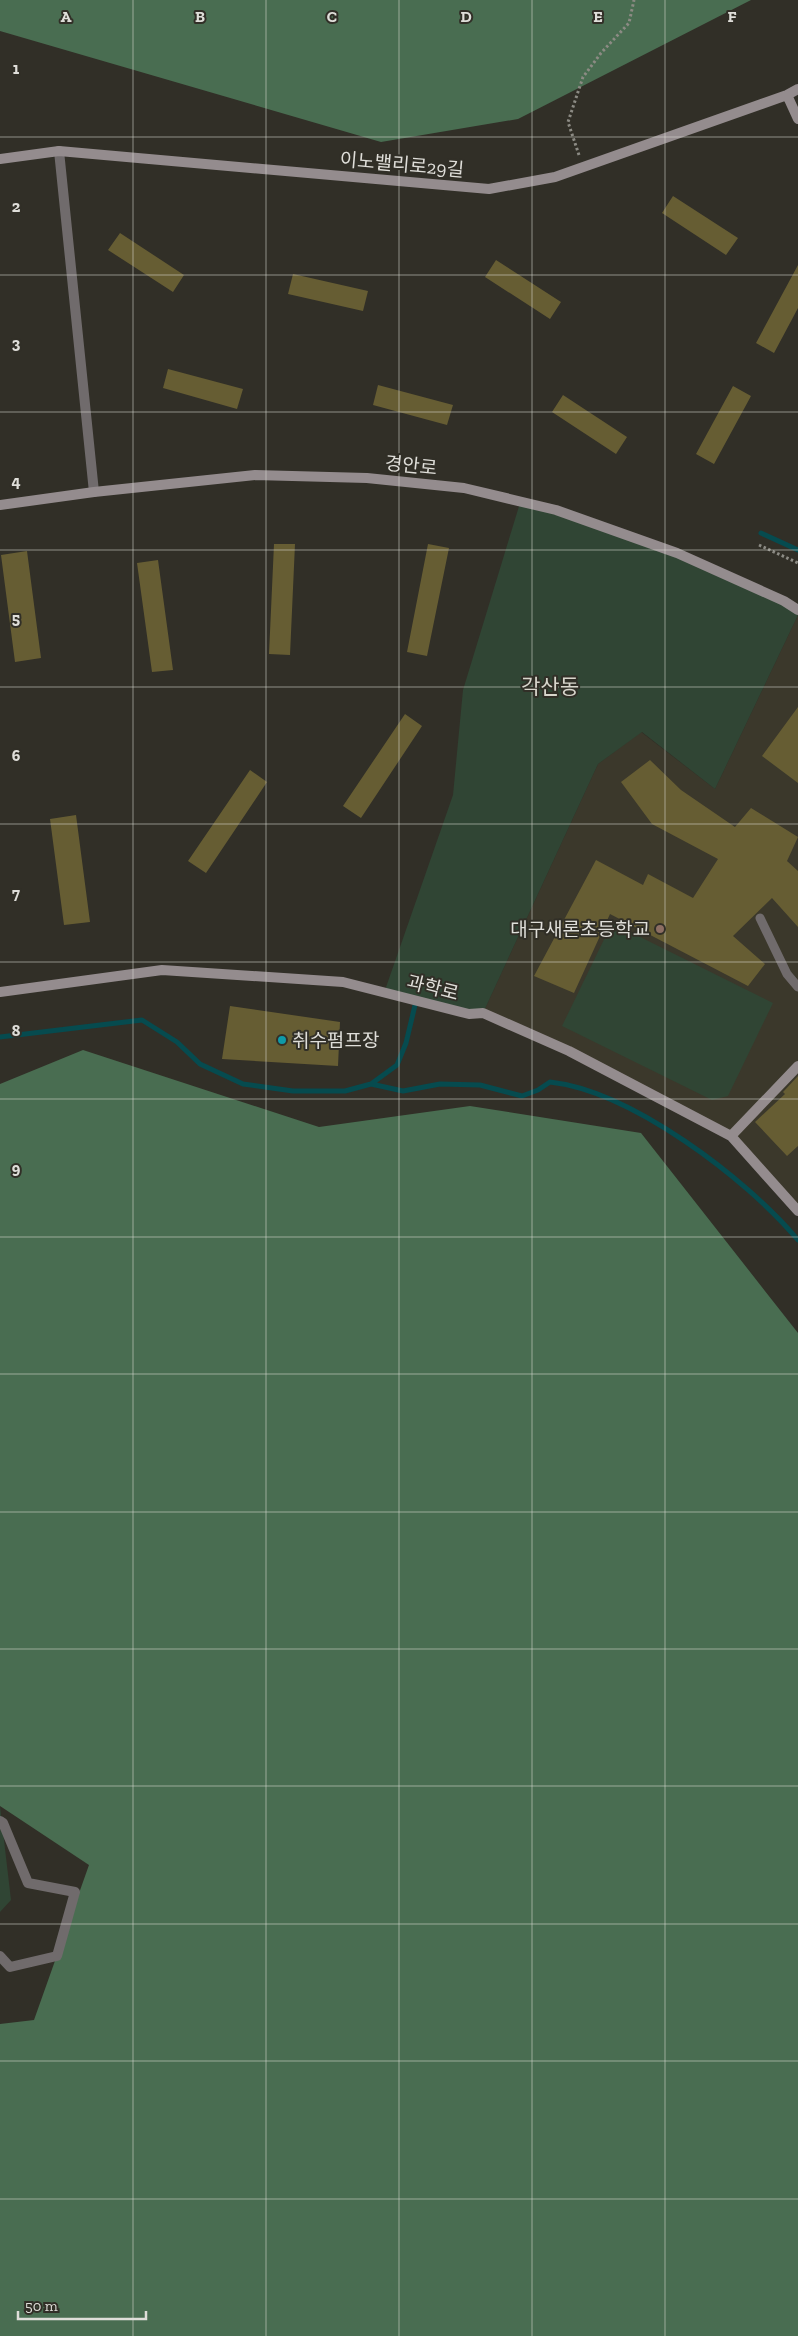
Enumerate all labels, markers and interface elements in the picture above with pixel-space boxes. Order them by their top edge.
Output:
text: A [61,7,72,26]
text: B [195,7,205,26]
text: C [327,7,337,26]
text: D [460,7,472,26]
text: E [593,7,603,26]
text: F [727,7,737,26]
text: 1 [13,59,20,78]
street label: 이노밸리로29길 [339,148,465,181]
text: 2 [12,197,21,216]
text: 3 [12,334,21,353]
street label: 경안로 [384,451,438,480]
text: 4 [11,472,21,491]
text: 5 [12,609,20,628]
district label: 각산동 [521,674,579,699]
text: 6 [12,746,21,765]
text: 7 [12,884,20,903]
place label: 대구새론초등학교 [510,918,650,941]
marker: 대구새론초등학교 [654,923,666,935]
street label: 과학로 [405,970,461,1005]
text: 8 [12,1021,21,1040]
place label: 취수펌프장 [292,1029,379,1052]
marker: 취수펌프장 [276,1034,288,1046]
text: 9 [12,1159,21,1178]
scale bar [18,2288,145,2320]
text: 50 m [25,2297,58,2315]

